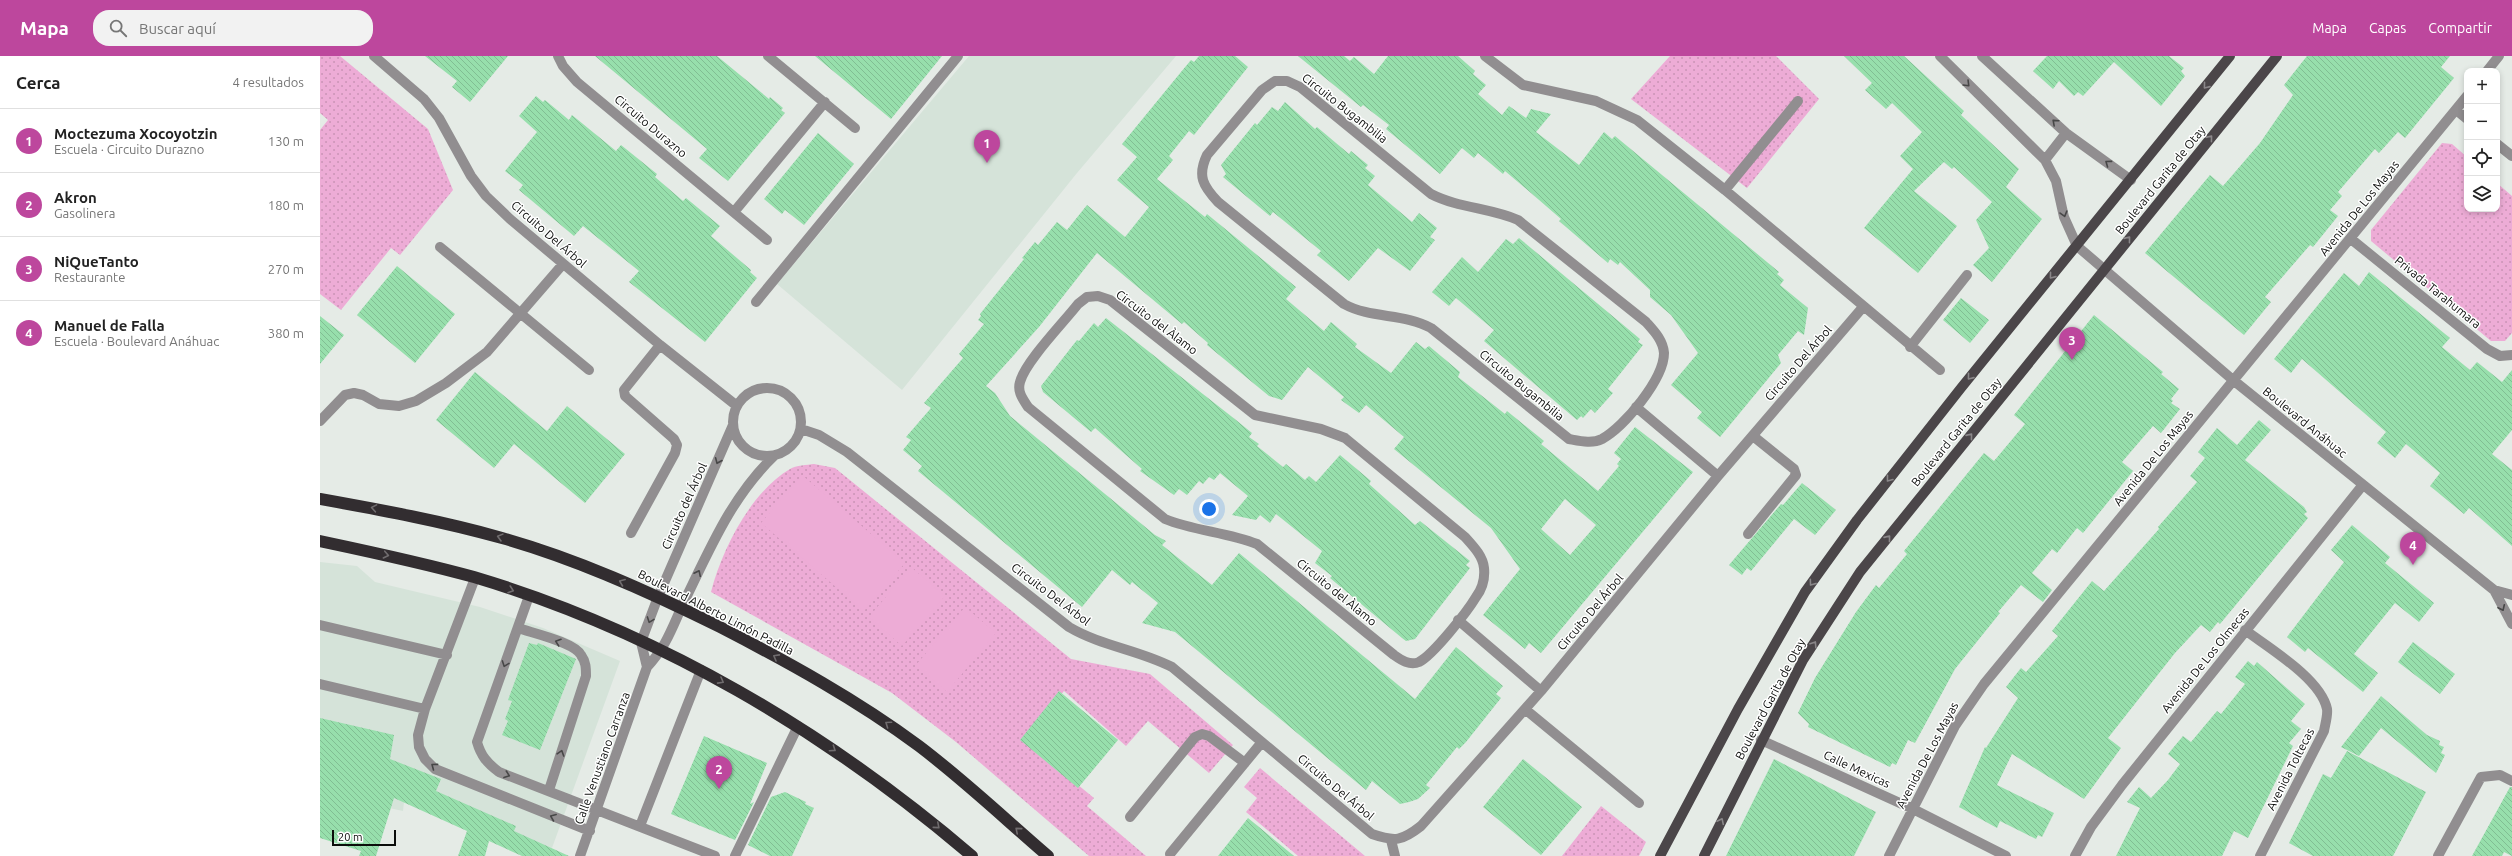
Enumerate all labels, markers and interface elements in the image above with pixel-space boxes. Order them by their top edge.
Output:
search box [93,10,373,46]
text: Mapa [20,17,69,39]
icon: search [107,17,129,39]
text: Buscar aquí [139,20,216,37]
text: Mapa [2312,20,2347,36]
text: Capas [2369,20,2406,36]
text: Compartir [2428,20,2492,36]
map controls [2464,68,2500,212]
button: + [2464,68,2500,104]
street label: Circuito Bugambilia [1300,71,1390,145]
text: Cerca [16,73,61,92]
text: 4 resultados [233,75,304,89]
one-way arrow [1963,79,1970,86]
one-way arrow [2204,82,2211,89]
street label: Circuito Durazno [612,92,690,160]
button: − [2464,104,2500,140]
one-way arrow [2052,120,2059,127]
street label: Boulevard Garita de Otay [2112,123,2208,237]
text: Moctezuma Xocoyotzin [54,125,217,142]
pin: 1 [974,130,1000,163]
text: 1 [25,134,33,148]
text: 130 m [268,134,304,148]
one-way arrow [2206,135,2213,143]
button: locate [2464,140,2500,176]
text: Escuela · Circuito Durazno [54,142,204,156]
street label: Avenida De Los Mayas [2317,158,2401,258]
one-way arrow [2105,161,2112,168]
button: layers [2464,176,2500,212]
text: Akron [54,189,97,206]
text: 2 [25,198,33,212]
text: 180 m [268,198,304,212]
street label: Circuito Del Árbol [509,198,589,270]
text: Gasolinera [54,206,115,220]
one-way arrow [2059,211,2068,218]
one-way arrow [2124,236,2131,243]
text: NiQueTanto [54,253,139,270]
street label: Privada Tarahumara [2392,253,2484,331]
text: 3 [25,262,33,276]
text: 270 m [268,262,304,276]
text: Restaurante [54,270,125,284]
one-way arrow [2050,272,2057,279]
street label: Circuito del Àlamo [1114,287,1200,357]
text: Manuel de Falla [54,317,165,334]
street label: Circuito Del Árbol [1762,323,1834,403]
text: 4 [25,326,33,340]
text: 380 m [268,326,304,340]
pin: 3 [2059,327,2085,360]
text: Escuela · Boulevard Anáhuac [54,334,219,348]
street label: Circuito Bugambilia [1477,347,1567,423]
one-way arrow [1968,372,1975,379]
street label: Boulevard Garita de Otay [1908,375,2004,489]
street label: Boulevard Anáhuac [2261,384,2350,460]
street label: Avenida De Los Mayas [2111,408,2195,508]
one-way arrow [1965,434,1972,441]
one-way arrow [715,456,723,464]
street label: Circuito del Árbol [659,461,709,551]
one-way arrow [1887,474,1894,481]
your location [1199,499,1219,519]
one-way arrow [371,504,377,513]
pin: 4 [2400,532,2426,565]
one-way arrow [497,534,503,542]
one-way arrow [1884,535,1891,542]
one-way arrow [383,550,389,558]
street label: Circuito del Àlamo [1295,556,1379,628]
street label: Circuito Del Árbol [1009,560,1093,628]
street label: Boulevard Alberto Limón Padilla [636,567,796,657]
one-way arrow [693,570,701,577]
street label: Circuito Del Árbol [1554,571,1626,653]
one-way arrow [619,578,626,586]
one-way arrow [1809,579,1817,586]
one-way arrow [507,585,514,594]
one-way arrow [2497,604,2505,611]
street label: Avenida De Los Olmecas [2159,605,2251,715]
one-way arrow [646,616,654,623]
street label: Boulevard Garita de Otay [1733,636,1808,762]
one-way arrow [555,638,562,647]
one-way arrow [1809,641,1817,648]
one-way arrow [773,655,781,662]
one-way arrow [501,661,509,668]
one-way arrow [717,677,725,684]
street label: Calle Venustiano Carranza [572,690,632,826]
street label: Avenida De Los Mayas [1893,700,1961,810]
one-way arrow [885,722,892,729]
street label: Avenida Toltecas [2264,726,2316,812]
one-way arrow [828,744,835,751]
street label: Calle Mexicas [1822,748,1892,790]
one-way arrow [556,749,565,756]
street label: Circuito Del Árbol [1295,751,1377,823]
pin: 2 [706,756,732,789]
one-way arrow [431,764,438,771]
one-way arrow [504,770,511,779]
one-way arrow [550,813,557,821]
one-way arrow [1716,818,1724,825]
one-way arrow [932,821,940,829]
scale bar [332,828,396,847]
one-way arrow [1016,828,1023,835]
text: 20 m [338,831,362,843]

